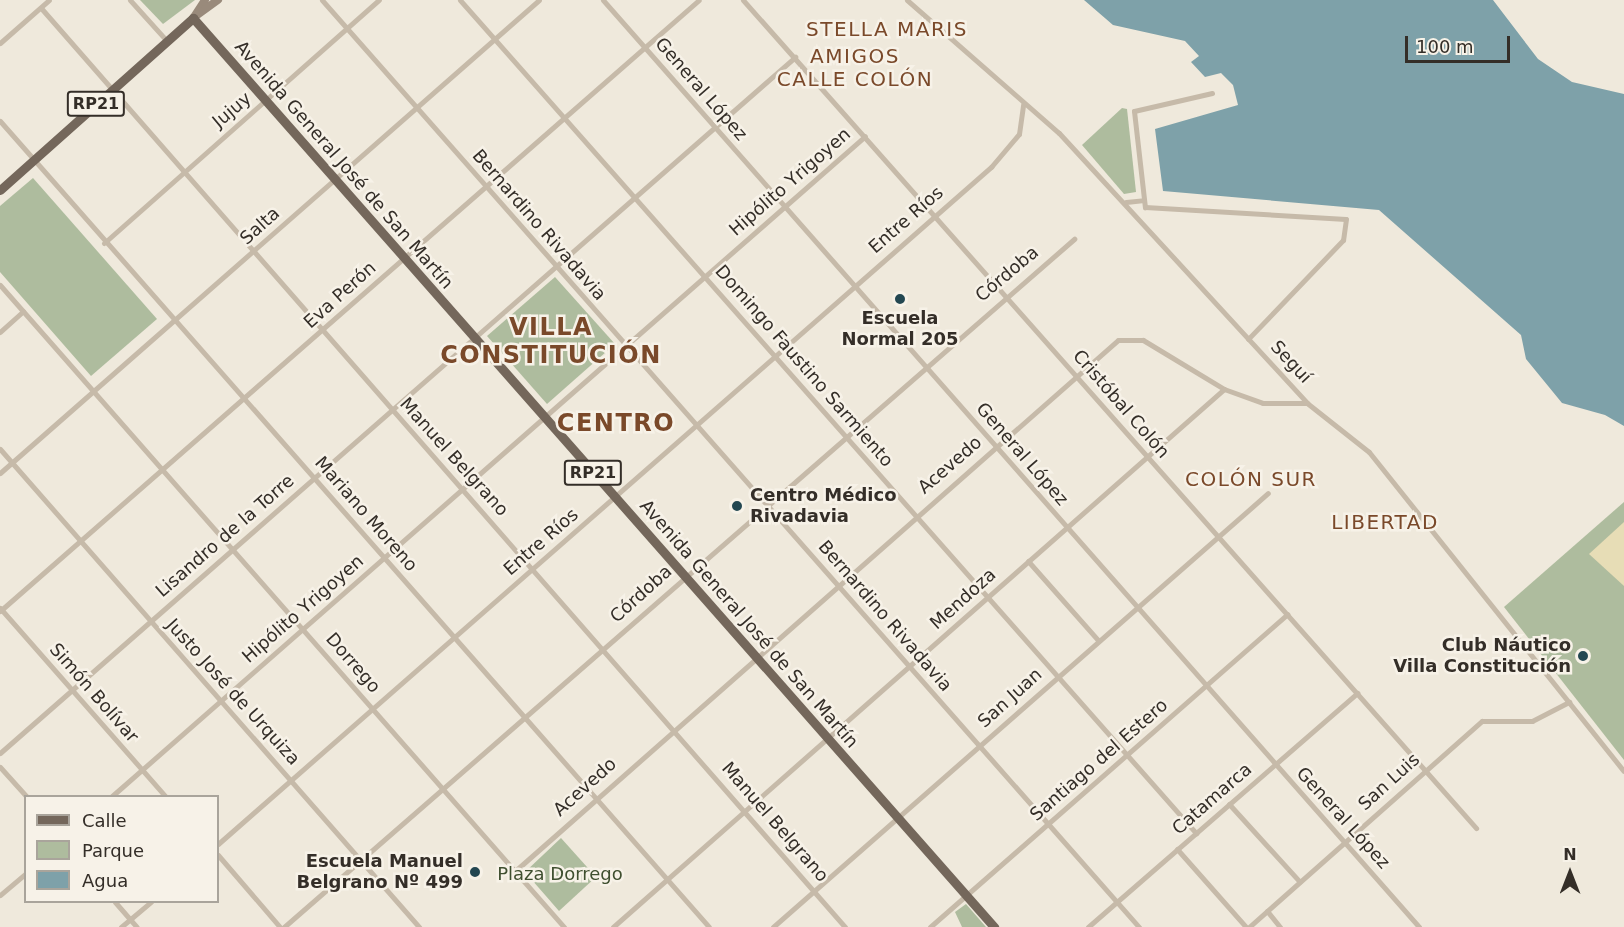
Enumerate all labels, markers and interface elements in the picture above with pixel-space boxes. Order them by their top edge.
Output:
district label: STELLA MARIS [806,17,968,41]
scale bar [1408,24,1513,62]
street label: General López [650,33,752,145]
street label: Avenida General José de San Martín [230,36,458,294]
text: 100 m [1416,36,1474,57]
district label: AMIGOS CALLE COLÓN [777,45,933,92]
street label: Jujuy [208,88,256,132]
road number: RP21 [66,91,126,117]
street label: Hipólito Yrigoyen [725,123,855,241]
street label: Bernardino Rivadavia [468,145,610,305]
street label: Entre Ríos [864,182,948,258]
street label: Salta [236,203,284,249]
street label: Córdoba [971,241,1043,307]
street label: Eva Perón [300,257,380,333]
street label: Domingo Faustino Sarmiento [710,261,898,471]
marker: Escuela Normal 205 [893,292,907,306]
place label: Escuela Normal 205 [841,308,959,350]
district label: VILLA CONSTITUCIÓN [440,314,662,370]
street label: Seguí [1266,336,1316,388]
street label: Cristóbal Colón [1068,345,1174,463]
street label: Manuel Belgrano [395,393,513,521]
street label: General López [971,398,1073,510]
district label: CENTRO [557,410,675,438]
street label: Acevedo [914,432,986,498]
street label: Mariano Moreno [310,452,422,576]
road number: RP21 [563,460,623,486]
district label: COLÓN SUR [1185,467,1317,491]
street label: Lisandro de la Torre [151,470,299,602]
place label: Centro Médico Rivadavia [750,485,897,528]
street label: Avenida General José de San Martín [635,495,863,753]
marker: Centro Médico Rivadavia [728,497,746,515]
street label: Entre Ríos [499,504,583,580]
district label: LIBERTAD [1331,510,1439,534]
street label: Bernardino Rivadavia [814,536,956,696]
street label: Hipólito Yrigoyen [238,550,368,668]
street label: Córdoba [606,561,676,627]
street label: Mendoza [926,564,1000,634]
street label: Justo José de Urquiza [162,614,304,770]
street label: Dorrego [321,629,385,697]
place label: Club Náutico Villa Constitución [1393,635,1571,678]
street label: Simón Bolívar [45,639,143,747]
marker: Club Náutico Villa Constitución [1576,649,1590,663]
street label: San Juan [974,664,1046,732]
street label: Santiago del Estero [1026,694,1172,826]
street label: San Luis [1354,749,1424,815]
street label: Acevedo [549,753,621,821]
street label: Manuel Belgrano [717,758,833,886]
street label: Catamarca [1168,759,1256,839]
street label: General López [1292,763,1394,873]
legend [24,795,219,903]
text: Calle [82,810,127,831]
text: Parque [82,840,144,861]
north arrow [1540,843,1600,903]
text: N [1563,845,1577,864]
place label: Escuela Manuel Belgrano Nº 499 [296,851,463,894]
park label: Plaza Dorrego [497,863,623,885]
marker: Escuela Manuel Belgrano Nº 499 [468,865,482,879]
text: Agua [82,870,128,891]

